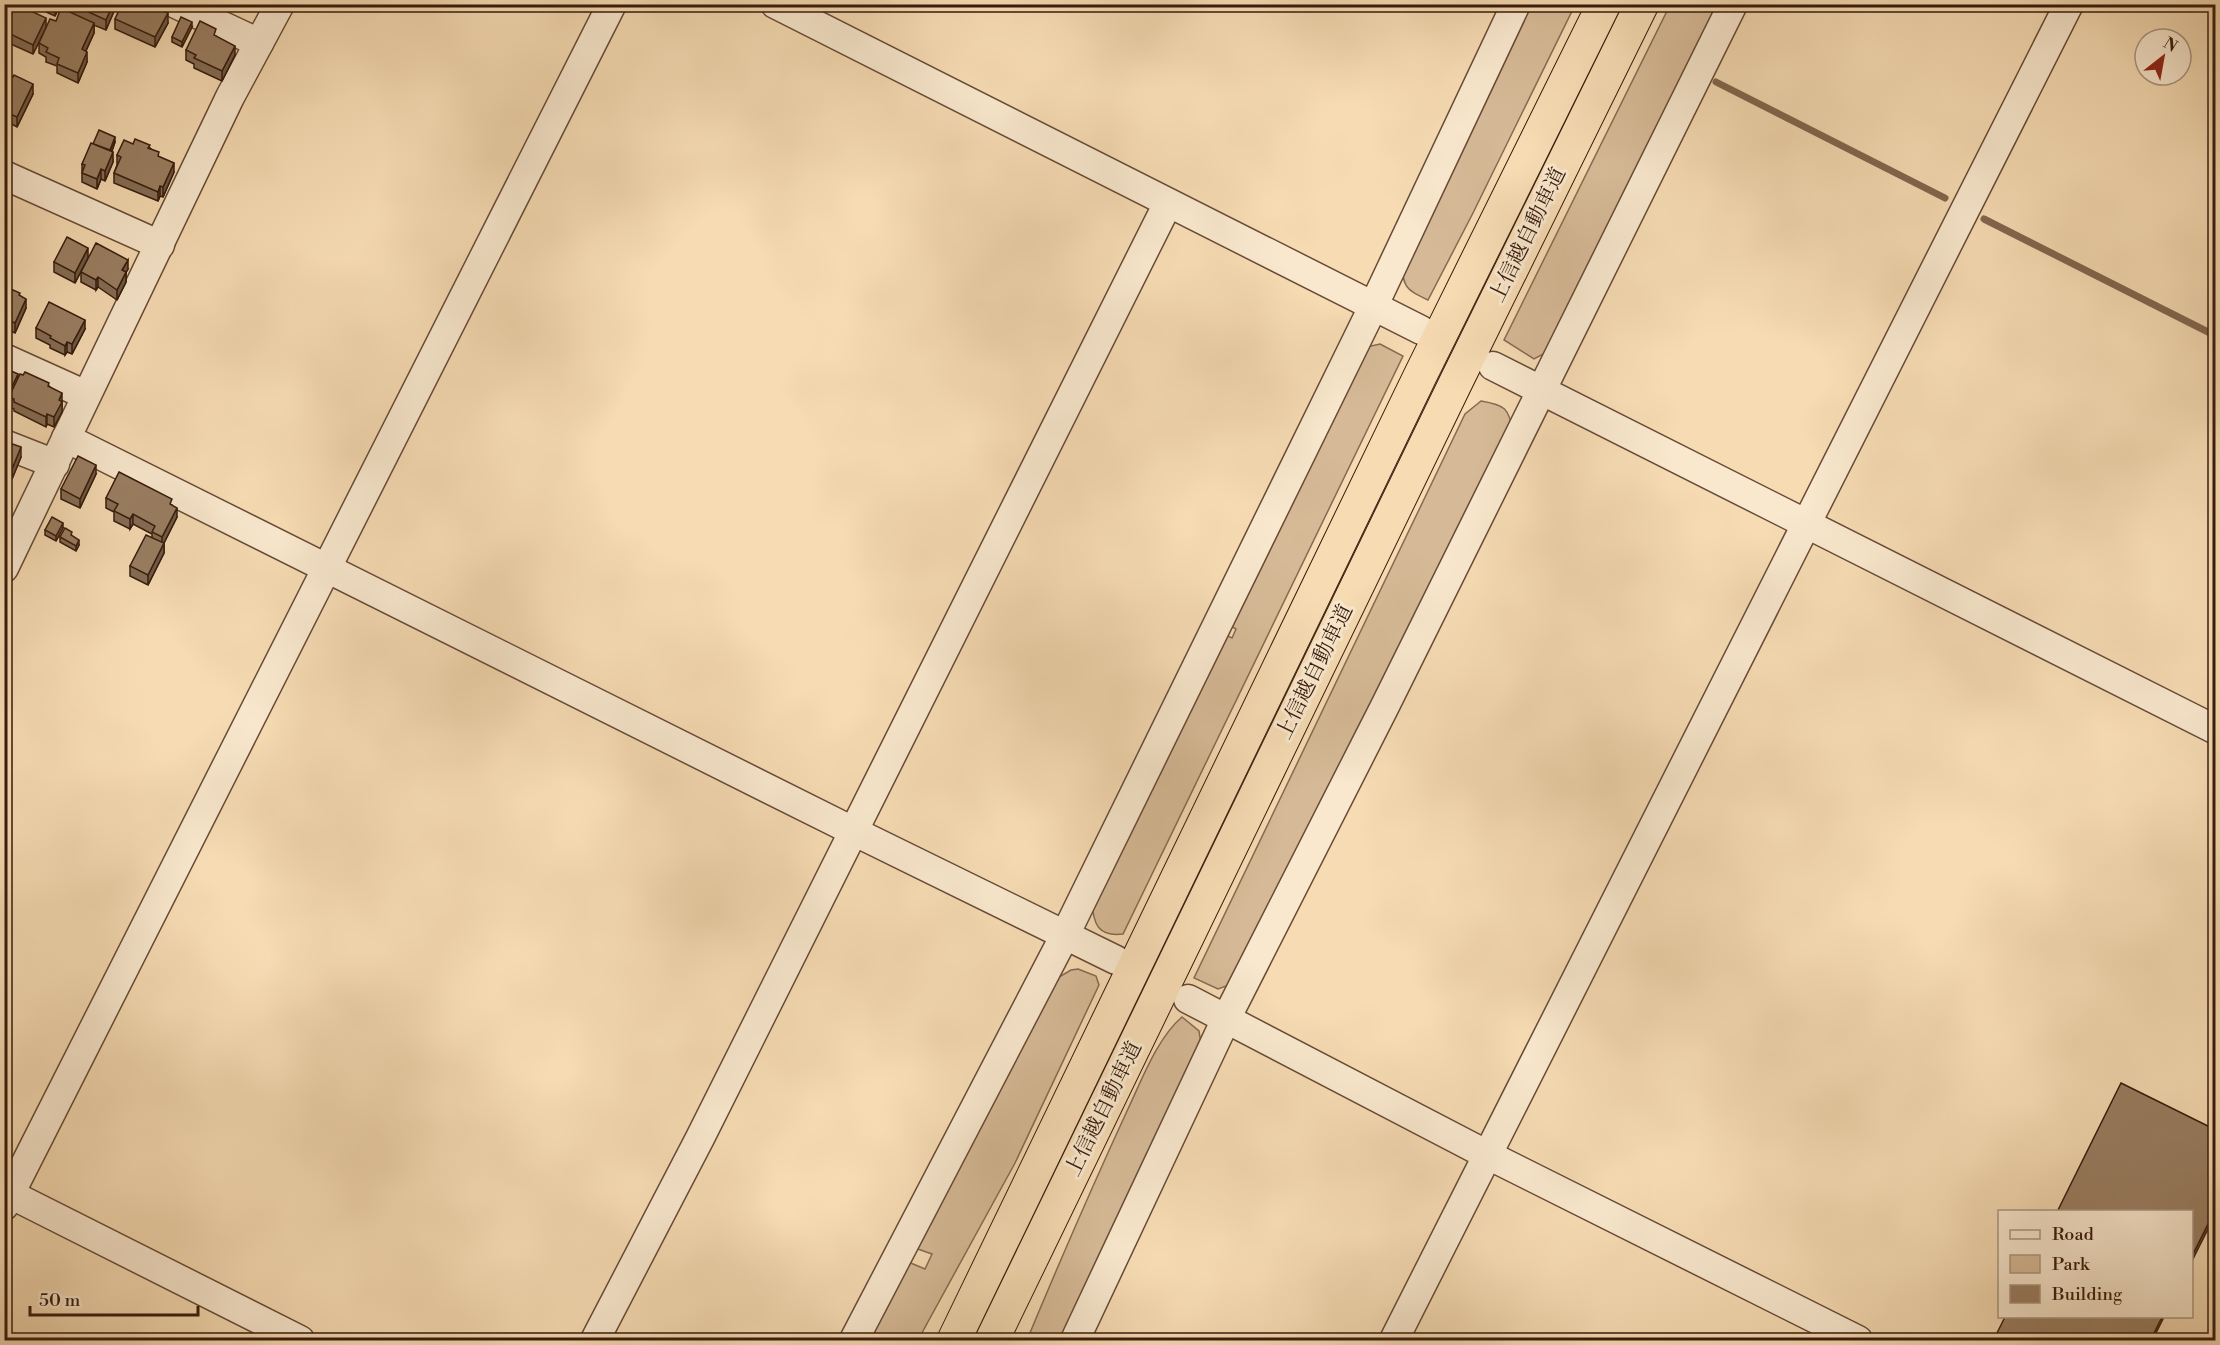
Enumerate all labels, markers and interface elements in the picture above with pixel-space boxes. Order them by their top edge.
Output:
north arrow [2133,27,2193,87]
text: N [2160,33,2181,57]
street label: 上信越自動車道 [1484,163,1572,307]
street label: 上信越自動車道 [1271,600,1359,744]
street label: 上信越自動車道 [1060,1037,1148,1181]
legend [1998,1210,2193,1318]
text: Road [2052,1223,2095,1246]
text: Park [2052,1253,2091,1276]
scale bar [30,1279,198,1317]
text: Building [2051,1283,2123,1306]
text: 50 m [39,1289,81,1312]

